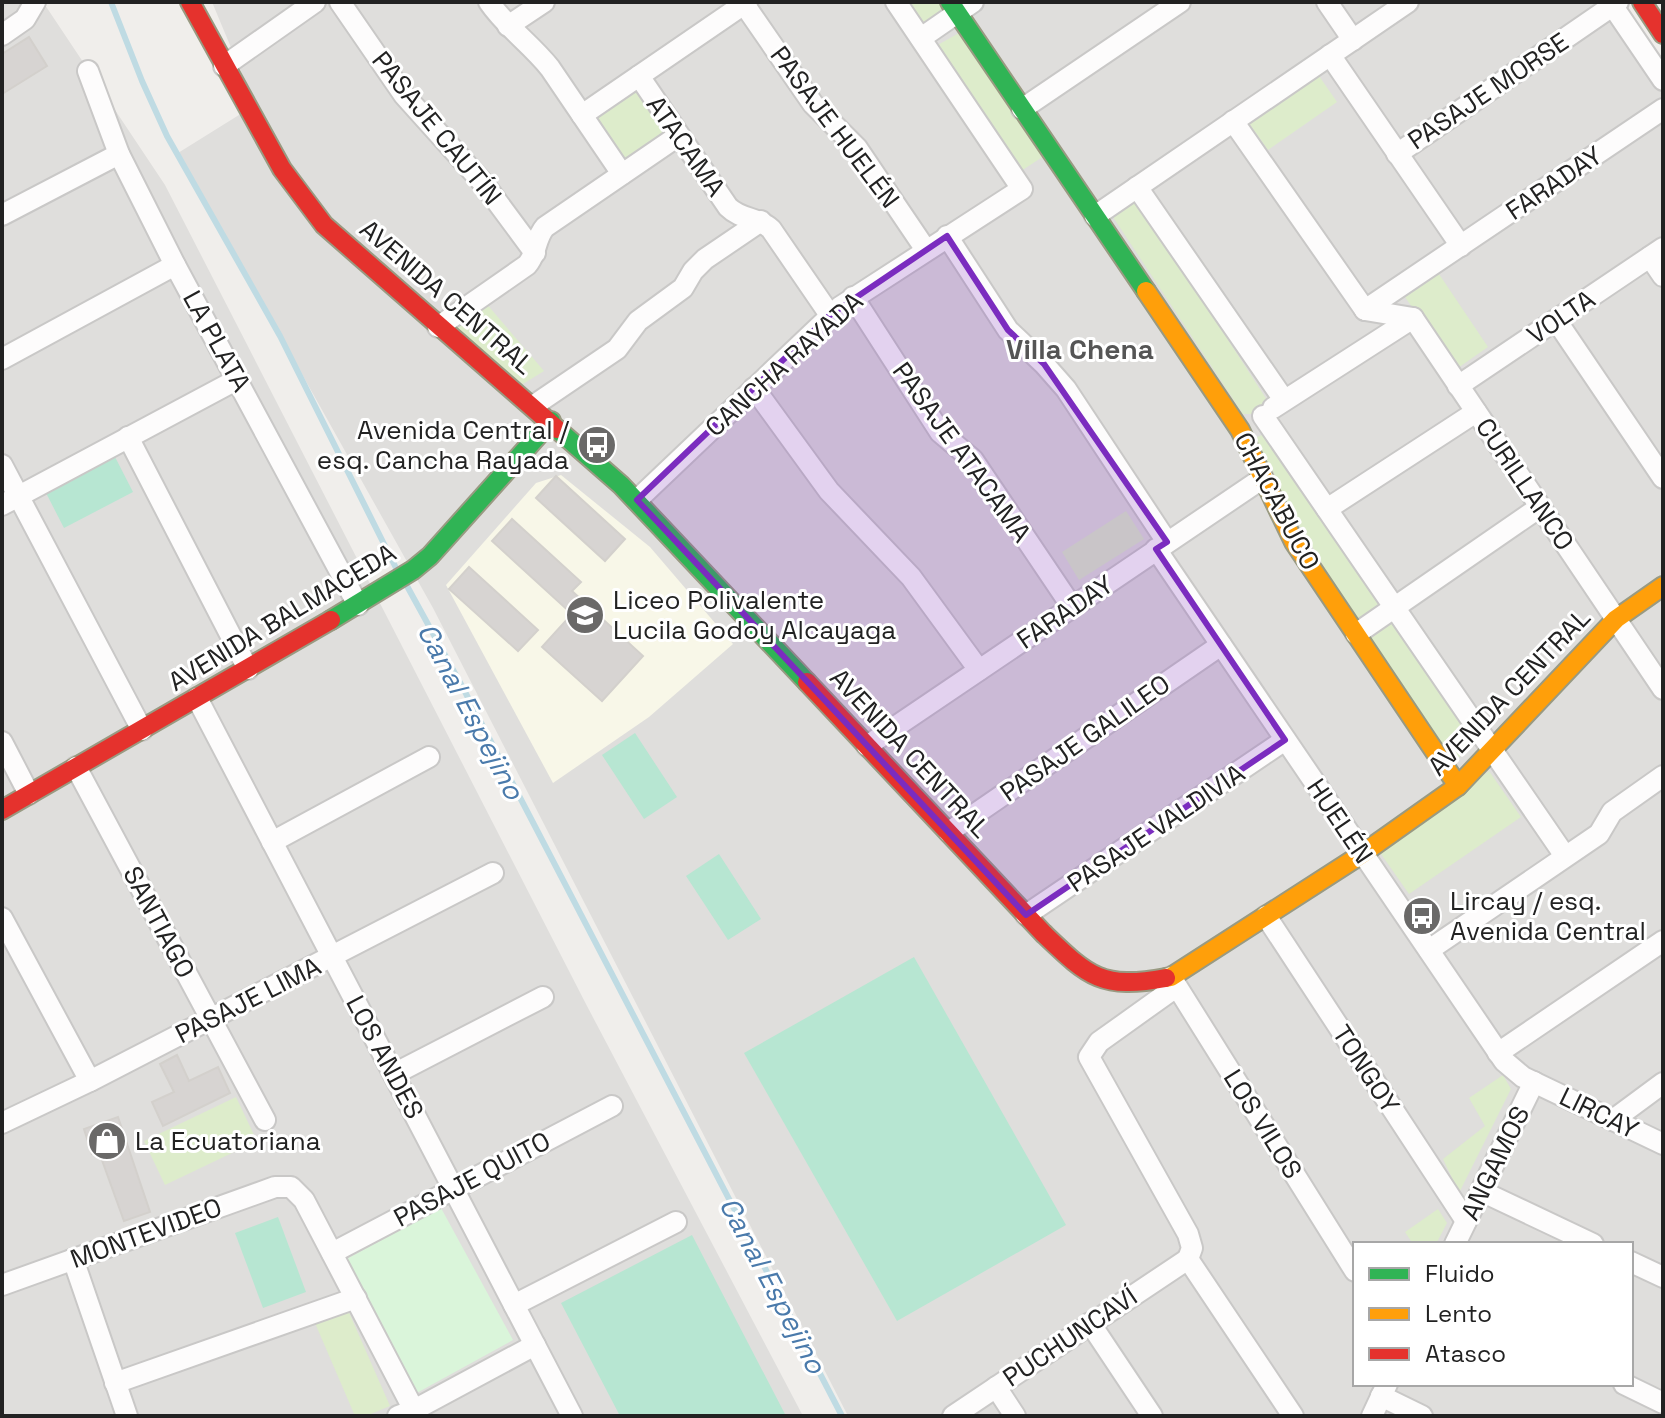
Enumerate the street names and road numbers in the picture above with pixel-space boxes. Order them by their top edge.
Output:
street label: PASAJE MORSE [1401,25,1575,157]
street label: PASAJE HUELÉN [763,39,907,215]
street label: PASAJE CAUTÍN [365,44,509,212]
street label: ATACAMA [639,89,733,203]
street label: FARADAY [1499,138,1609,228]
street label: AVENIDA CENTRAL [353,212,541,382]
street label: VOLTA [1521,282,1601,352]
street label: LA PLATA [175,284,259,398]
street label: CANCHA RAYADA [698,284,870,444]
street label: PASAJE ATACAMA [885,355,1039,549]
street label: CURILLANCO [1468,411,1582,557]
street label: CHACABUCO [1226,426,1328,576]
street label: AVENIDA BALMACEDA [162,535,402,699]
street label: FARADAY [1010,567,1120,657]
street label: AVENIDA CENTRAL [1420,601,1598,783]
street label: AVENIDA CENTRAL [823,661,997,845]
street label: PASAJE GALILEO [993,667,1177,809]
street label: PASAJE VALDIVIA [1061,756,1251,900]
street label: HUELÉN [1299,772,1381,870]
street label: SANTIAGO [115,860,203,984]
street label: PASAJE LIMA [170,949,326,1051]
street label: LOS ANDES [338,990,432,1124]
street label: TONGOY [1325,1018,1407,1120]
street label: LOS VILOS [1216,1063,1310,1185]
street label: LIRCAY [1554,1079,1644,1147]
street label: ANGAMOS [1453,1100,1537,1226]
street label: PASAJE QUITO [388,1124,556,1234]
street label: MONTEVIDEO [66,1190,226,1276]
street label: PUCHUNCAVÍ [996,1279,1144,1395]

